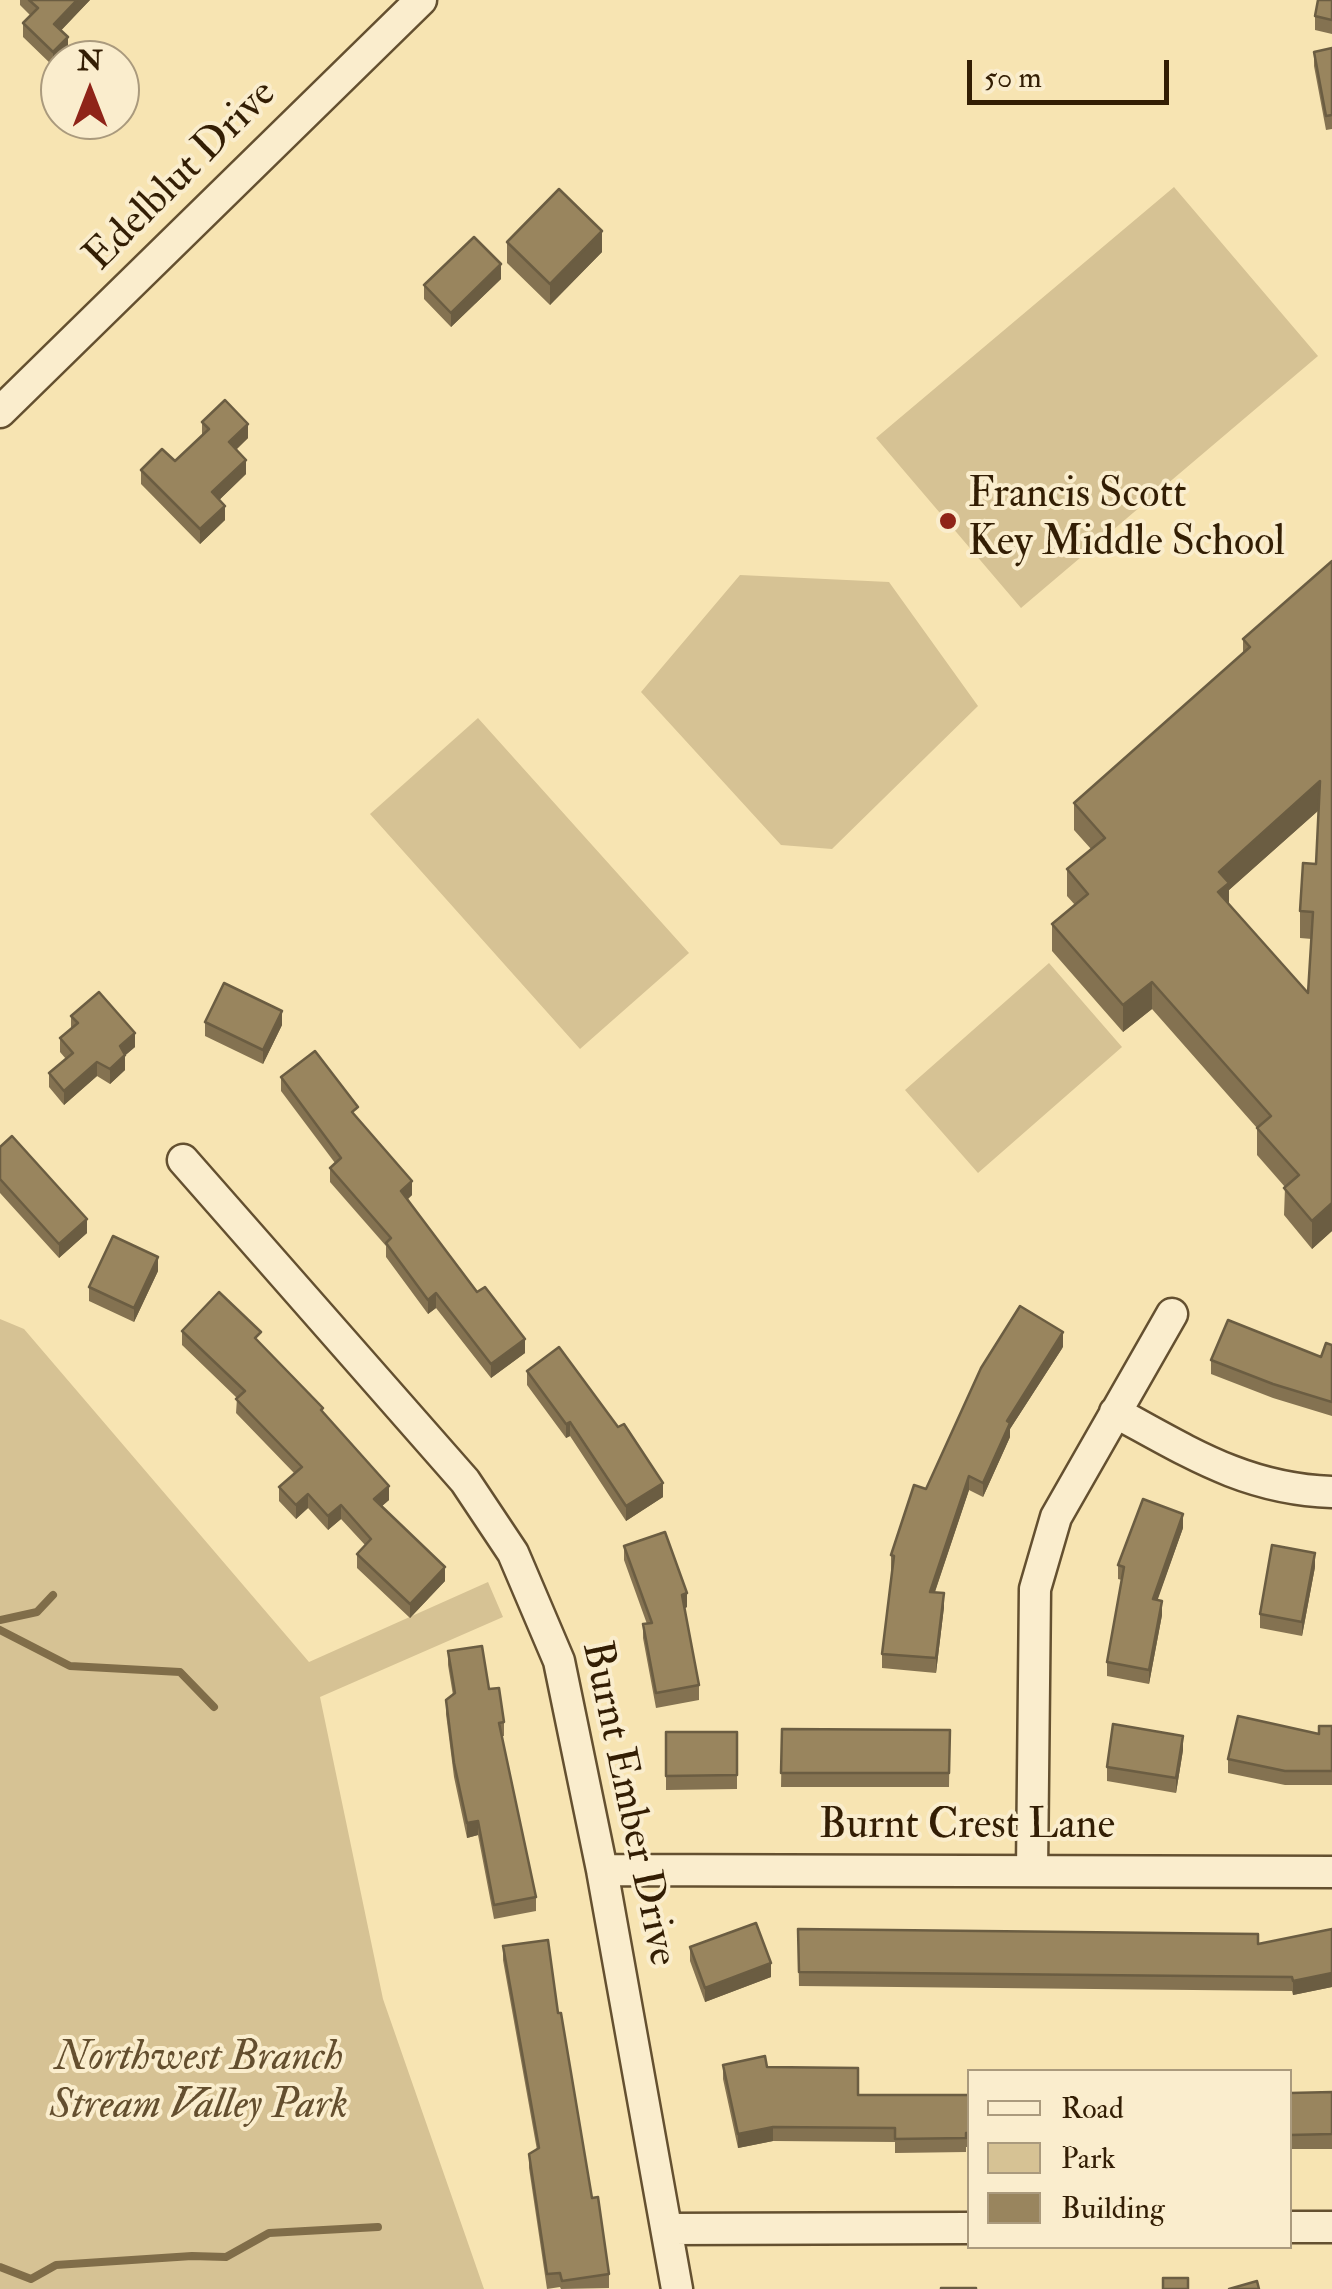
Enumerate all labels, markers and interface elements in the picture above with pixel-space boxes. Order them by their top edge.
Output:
north arrow [40,40,140,140]
scale bar [972,40,1174,102]
text: N [77,44,103,79]
text: 50 m [984,59,1042,96]
street label: Edelblut Drive [76,71,288,283]
place label: Francis Scott Key Middle School [968,472,1285,570]
marker: Francis Scott Key Middle School [937,510,959,532]
street label: Burnt Ember Drive [568,1637,686,1971]
street label: Burnt Crest Lane [819,1803,1115,1853]
park label: Northwest Branch Stream Valley Park [50,2035,348,2134]
legend [967,2069,1292,2249]
text: Road [1061,2090,1124,2127]
text: Park [1061,2140,1116,2177]
text: Building [1061,2190,1165,2227]

